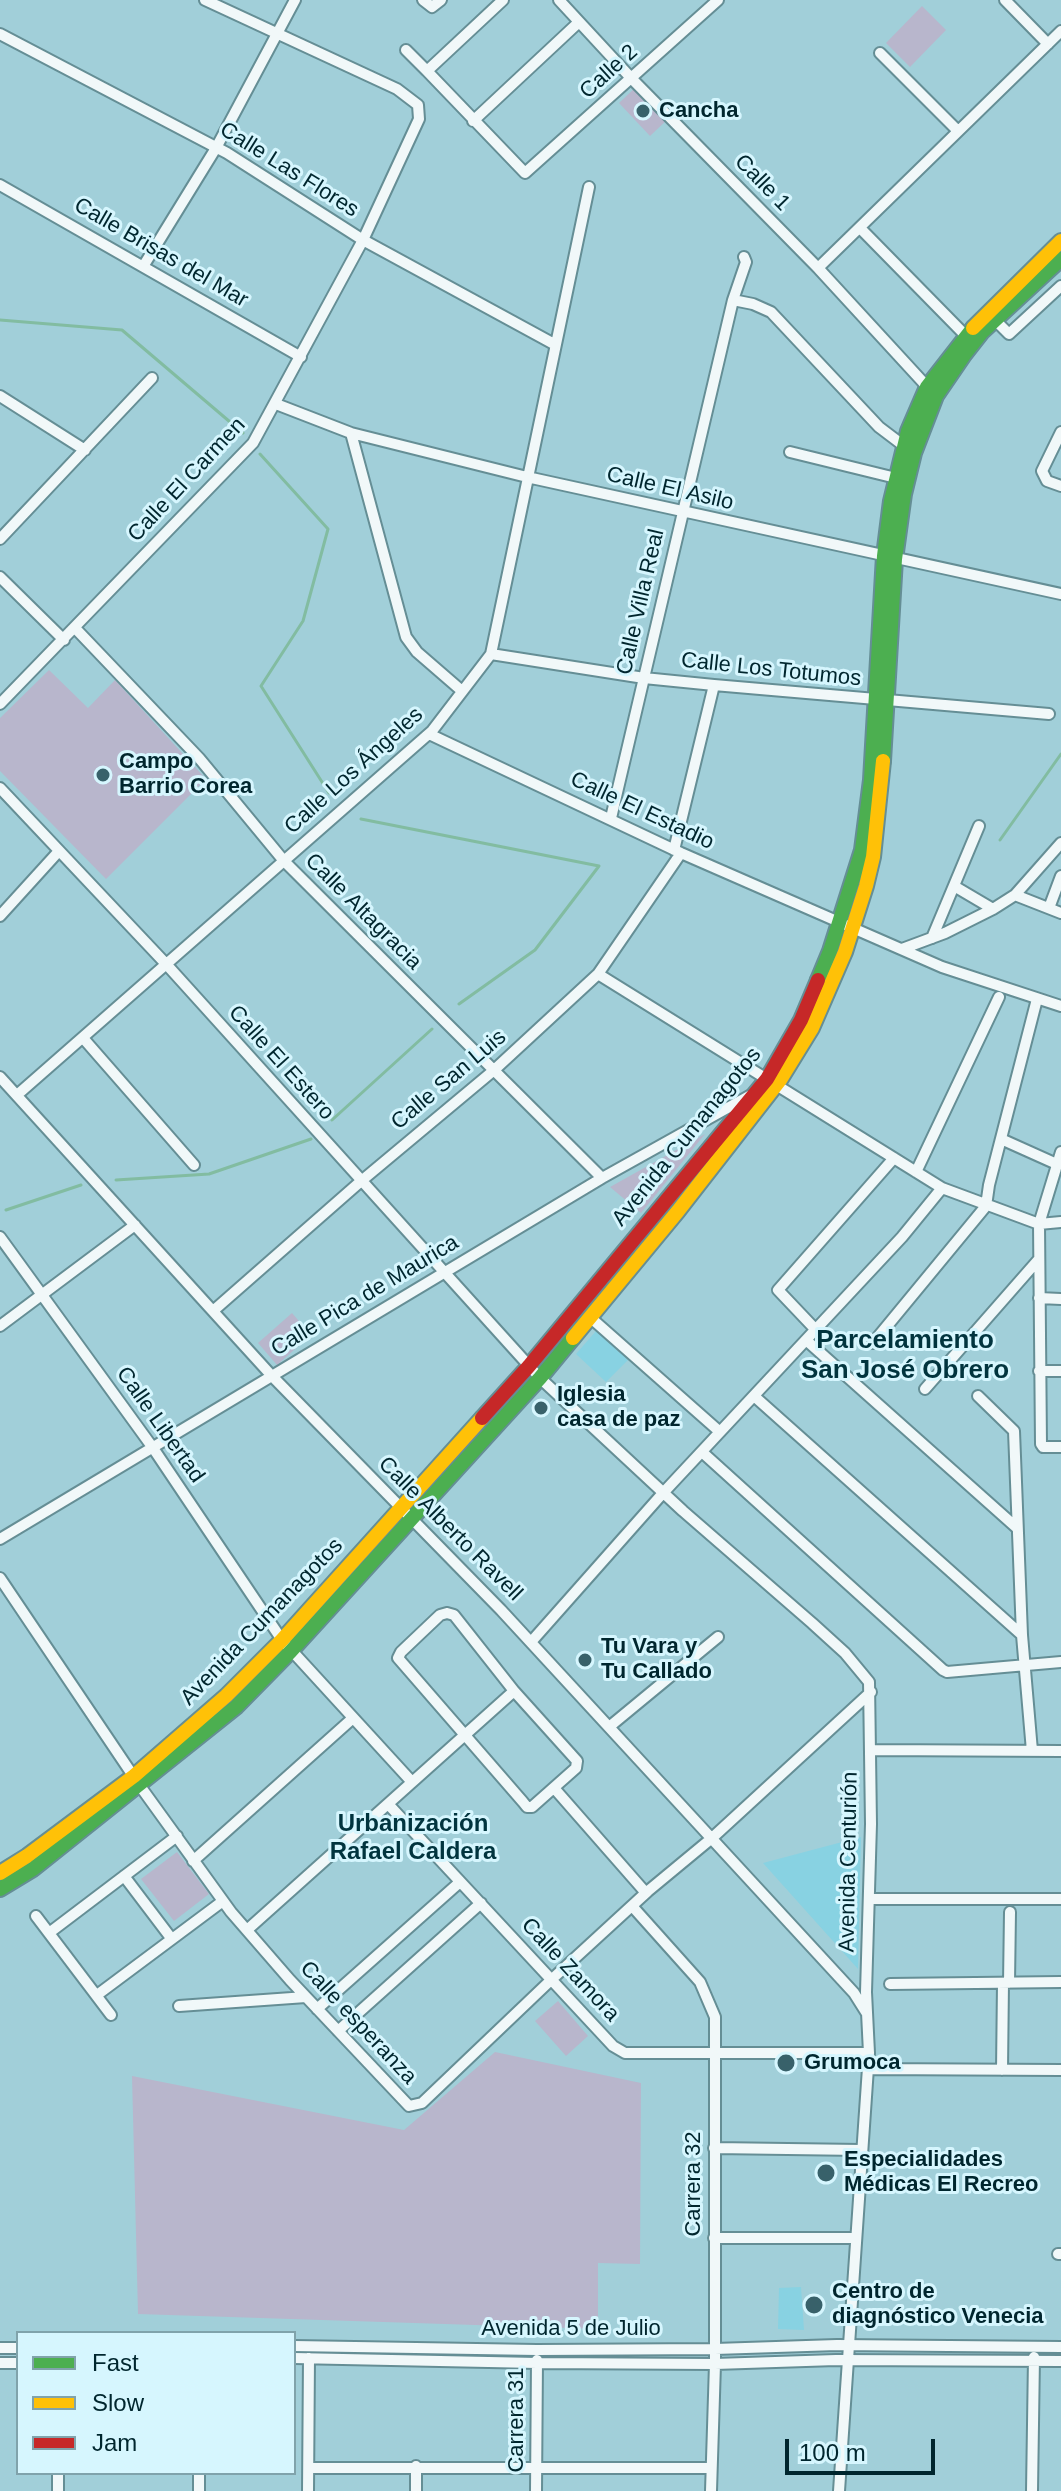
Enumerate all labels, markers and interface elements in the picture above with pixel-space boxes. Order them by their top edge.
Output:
street label: Calle 2 [575,39,643,105]
place label: Cancha [659,98,738,124]
marker: Cancha [634,102,652,120]
street label: Calle Las Flores [215,117,363,223]
street label: Calle 1 [729,149,795,217]
street label: Calle Brisas del Mar [69,192,253,314]
street label: Calle El Carmen [123,412,251,548]
street label: Calle El Asilo [604,462,736,516]
street label: Calle Villa Real [611,527,671,677]
street label: Calle Los Totumos [680,647,862,693]
street label: Calle Los Ángeles [279,702,429,840]
place label: Campo Barrio Corea [119,749,252,800]
marker: Campo Barrio Corea [94,766,112,784]
street label: Calle El Estadio [566,766,718,856]
street label: Calle Altagracia [299,848,427,976]
street label: Calle El Estero [223,1000,339,1126]
street label: Calle San Luis [386,1024,512,1136]
street label: Avenida Cumanagotos [607,1042,767,1232]
street label: Calle Pica de Maurica [266,1230,464,1362]
district label: Parcelamiento San José Obrero [801,1325,1009,1386]
street label: Calle Libertad [110,1362,210,1488]
place label: Iglesia casa de paz [557,1382,681,1434]
marker: Iglesia casa de paz [532,1399,550,1417]
street label: Calle Alberto Ravell [372,1451,528,1607]
street label: Avenida Cumanagotos [175,1533,349,1711]
place label: Tu Vara y Tu Callado [601,1634,712,1686]
marker: Tu Vara y Tu Callado [576,1651,594,1669]
street label: Avenida Centurión [834,1771,864,1953]
district label: Urbanización Rafael Caldera [330,1810,496,1866]
street label: Calle Zamora [515,1913,625,2027]
street label: Calle esperanza [294,1956,422,2090]
place label: Grumoca [804,2050,901,2076]
marker: Grumoca [775,2052,797,2074]
street label: Carrera 32 [681,2131,707,2237]
place label: Especialidades Médicas El Recreo [844,2147,1038,2198]
marker: Especialidades Médicas El Recreo [815,2162,837,2184]
place label: Centro de diagnóstico Venecia [832,2279,1044,2330]
marker: Centro de diagnóstico Venecia [803,2294,825,2316]
street label: Avenida 5 de Julio [481,2316,661,2342]
legend [16,2331,296,2475]
text: Fast [92,2349,139,2376]
street label: Carrera 31 [504,2367,530,2473]
text: Slow [92,2389,144,2416]
scale bar [789,2423,939,2473]
text: Jam [92,2429,137,2456]
text: 100 m [799,2439,866,2466]

